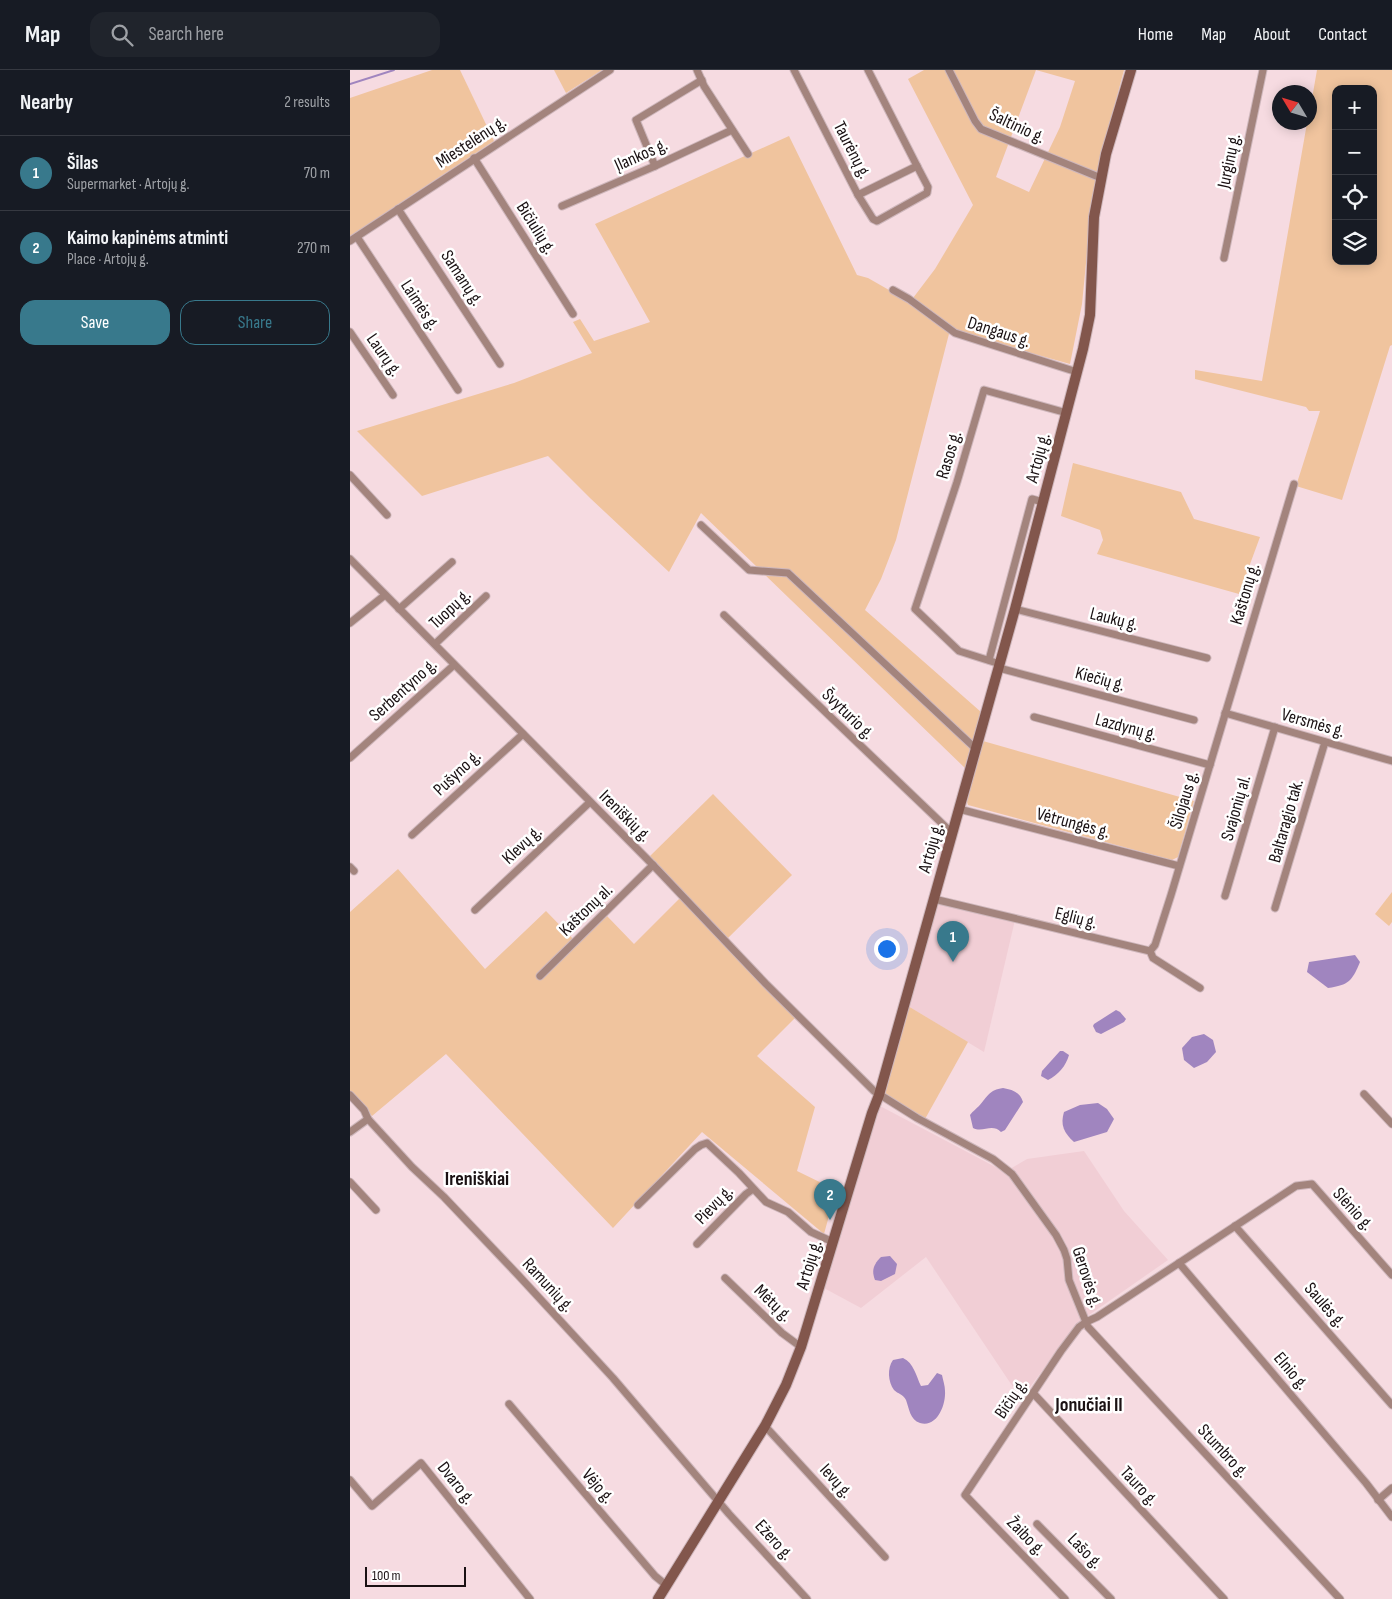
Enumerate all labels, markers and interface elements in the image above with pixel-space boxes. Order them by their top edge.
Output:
search box [90,12,440,57]
text: Map [25,20,60,49]
icon: search [108,21,136,49]
text: Search here [148,23,224,46]
text: Home [1138,24,1173,45]
text: Map [1201,24,1226,45]
text: About [1254,24,1290,45]
text: Contact [1318,24,1367,45]
north arrow [1272,85,1317,130]
map controls [1332,85,1377,265]
button: + [1332,85,1377,130]
text: Nearby [20,90,73,115]
text: 2 results [284,93,330,112]
street label: Šaltinio g. [986,104,1048,148]
street label: Miestelėnų g. [432,112,510,172]
street label: Taurėnų g. [829,118,875,182]
button: − [1332,130,1377,175]
street label: Jurginų g. [1213,132,1245,191]
street label: Įlankos g. [611,134,671,176]
text: Šilas [67,152,98,175]
text: 1 [33,164,39,183]
text: 70 m [304,164,330,183]
text: Supermarket · Artojų g. [67,175,189,194]
button: locate [1332,175,1377,220]
street label: Bičiulių g. [512,198,560,258]
button: layers [1332,220,1377,265]
text: Kaimo kapinėms atminti [67,227,228,250]
text: 2 [32,239,40,258]
text: 270 m [297,239,330,258]
street label: Samanų g. [436,246,488,310]
text: Place · Artojų g. [67,250,149,269]
street label: Laimės g. [396,276,444,334]
button: Save [20,300,170,345]
button: Share [180,300,330,345]
street label: Dangaus g. [965,312,1033,352]
street label: Laurų g. [362,330,406,380]
street label: Rasos g. [932,429,966,481]
street label: Artojų g. [1021,431,1055,486]
street label: Kaštonų g. [1226,561,1264,627]
street label: Tuopų g. [425,584,475,634]
street label: Laukų g. [1088,603,1140,635]
street label: Serbentyno g. [365,654,441,726]
street label: Kiečių g. [1073,662,1127,696]
street label: Švyturio g. [818,684,878,744]
street label: Versmės g. [1279,704,1347,742]
street label: Lazdynų g. [1093,709,1159,745]
street label: Pušyno g. [429,746,485,800]
street label: Šilojaus g. [1165,769,1203,831]
street label: Svajonių al. [1217,773,1255,843]
street label: Baltaragio tak. [1264,777,1308,865]
street label: Ireniškių g. [595,786,655,846]
street label: Vėtrungės g. [1034,803,1112,843]
street label: Klevų g. [498,821,546,869]
street label: Artojų g. [914,821,948,876]
street label: Kaštonų al. [555,880,617,940]
street label: Eglių g. [1053,903,1099,933]
pin: 1 [937,921,969,962]
your location [874,936,900,962]
district label: Ireniškiai [445,1167,509,1191]
pin: 2 [814,1179,846,1220]
street label: Pievų g. [690,1181,738,1229]
street label: Slėnio g. [1328,1183,1378,1235]
street label: Artojų g. [791,1238,826,1293]
street label: Gerovės g. [1067,1244,1107,1310]
street label: Ramunių g. [518,1254,578,1316]
street label: Saulės g. [1300,1278,1350,1332]
street label: Mėtų g. [750,1280,796,1326]
street label: Elnio g. [1269,1348,1313,1394]
street label: Bičių g. [990,1375,1032,1423]
district label: Jonučiai II [1054,1393,1123,1417]
street label: Stumbro g. [1193,1420,1253,1482]
street label: Dvaro g. [433,1458,479,1508]
street label: Ievų g. [815,1460,857,1502]
street label: Tauro g. [1116,1462,1162,1510]
street label: Vėjo g. [577,1464,619,1508]
street label: Žaibo g. [1003,1512,1049,1560]
street label: Ežero g. [751,1516,797,1564]
street label: Lašo g. [1063,1529,1107,1573]
scale bar [365,1564,466,1587]
text: 100 m [372,1567,401,1584]

